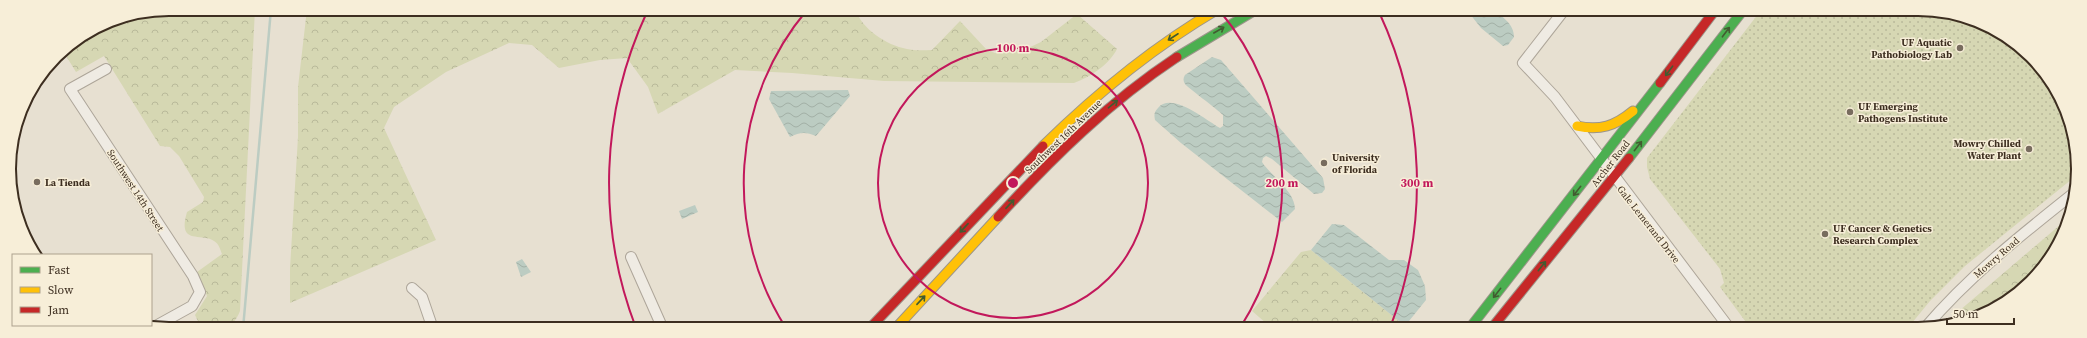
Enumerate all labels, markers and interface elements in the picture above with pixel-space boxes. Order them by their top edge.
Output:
one-way arrow [1213,26,1225,34]
one-way arrow [1722,27,1730,38]
one-way arrow [1168,33,1179,41]
place label: UF Aquatic Pathobiology Lab [1871,36,1952,61]
text: 100 m [997,40,1030,56]
marker: UF Aquatic Pathobiology Lab [1955,43,1965,53]
one-way arrow [1665,65,1673,76]
street label: Southwest 16th Avenue [1022,96,1105,177]
one-way arrow [1107,100,1118,108]
place label: UF Emerging Pathogens Institute [1858,100,1948,125]
marker: UF Emerging Pathogens Institute [1845,107,1855,117]
street label: Archer Road [1588,137,1633,189]
place label: Mowry Chilled Water Plant [1953,137,2021,162]
one-way arrow [1633,141,1642,152]
marker: Mowry Chilled Water Plant [2024,144,2034,154]
street label: Southwest 14th Street [104,147,167,234]
place label: University of Florida [1332,151,1380,176]
marker: University of Florida [1319,158,1329,168]
text: 200 m [1266,175,1299,191]
text: 300 m [1401,175,1434,191]
place label: La Tienda [45,176,91,189]
centre of rings [1006,176,1020,190]
marker: La Tienda [32,177,42,187]
street label: Gale Lemerand Drive [1614,183,1683,266]
one-way arrow [1573,185,1581,196]
one-way arrow [1005,199,1014,210]
place label: UF Cancer & Genetics Research Complex [1833,222,1932,247]
one-way arrow [959,223,968,233]
marker: UF Cancer & Genetics Research Complex [1820,229,1830,239]
street label: Mowry Road [1971,234,2022,281]
legend [12,254,152,326]
one-way arrow [1537,260,1546,271]
text: Fast [48,262,70,278]
text: Slow [48,282,74,298]
one-way arrow [1492,288,1501,299]
one-way arrow [917,295,926,305]
scale bar [1947,300,2014,326]
text: Jam [47,302,69,318]
text: 50 m [1953,306,1979,322]

